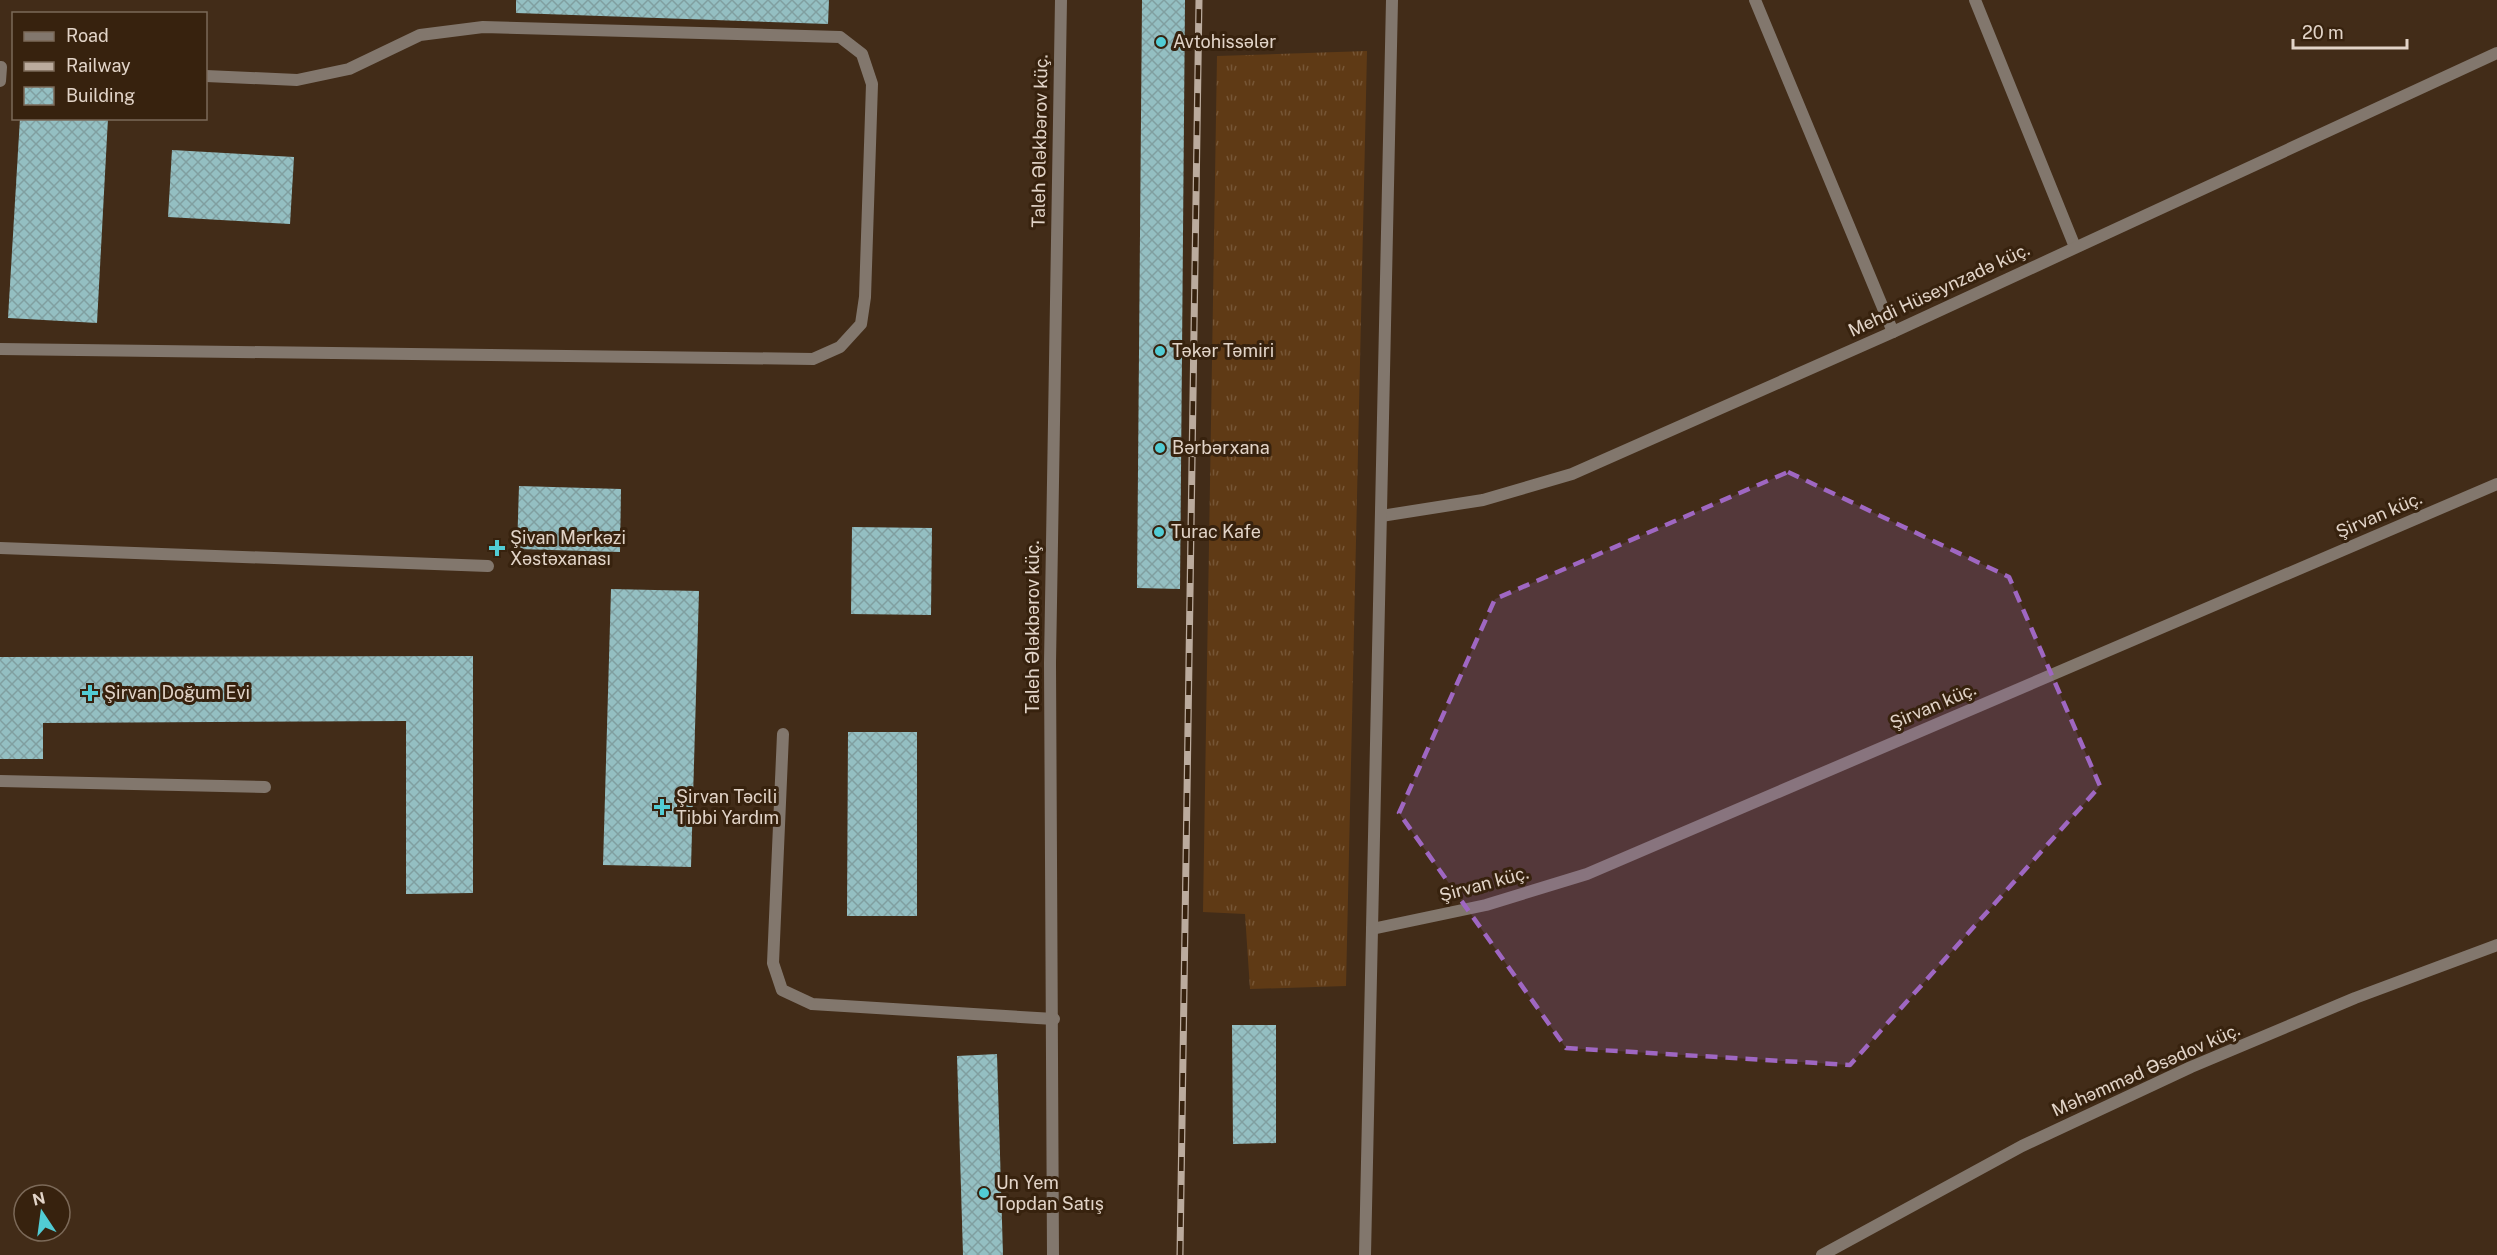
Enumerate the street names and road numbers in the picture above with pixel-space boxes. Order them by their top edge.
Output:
street label: Taleh Ələkbərov küç. [1027,54,1052,228]
street label: Mehdi Hüseynzadə küç. [1845,238,2033,341]
street label: Şirvan küç. [2333,487,2425,542]
street label: Taleh Ələkbərov küç. [1022,540,1043,714]
street label: Şirvan küç. [1887,678,1979,733]
street label: Şirvan küç. [1437,862,1531,906]
street label: Məhəmməd Əsədov küç. [2048,1019,2243,1121]

